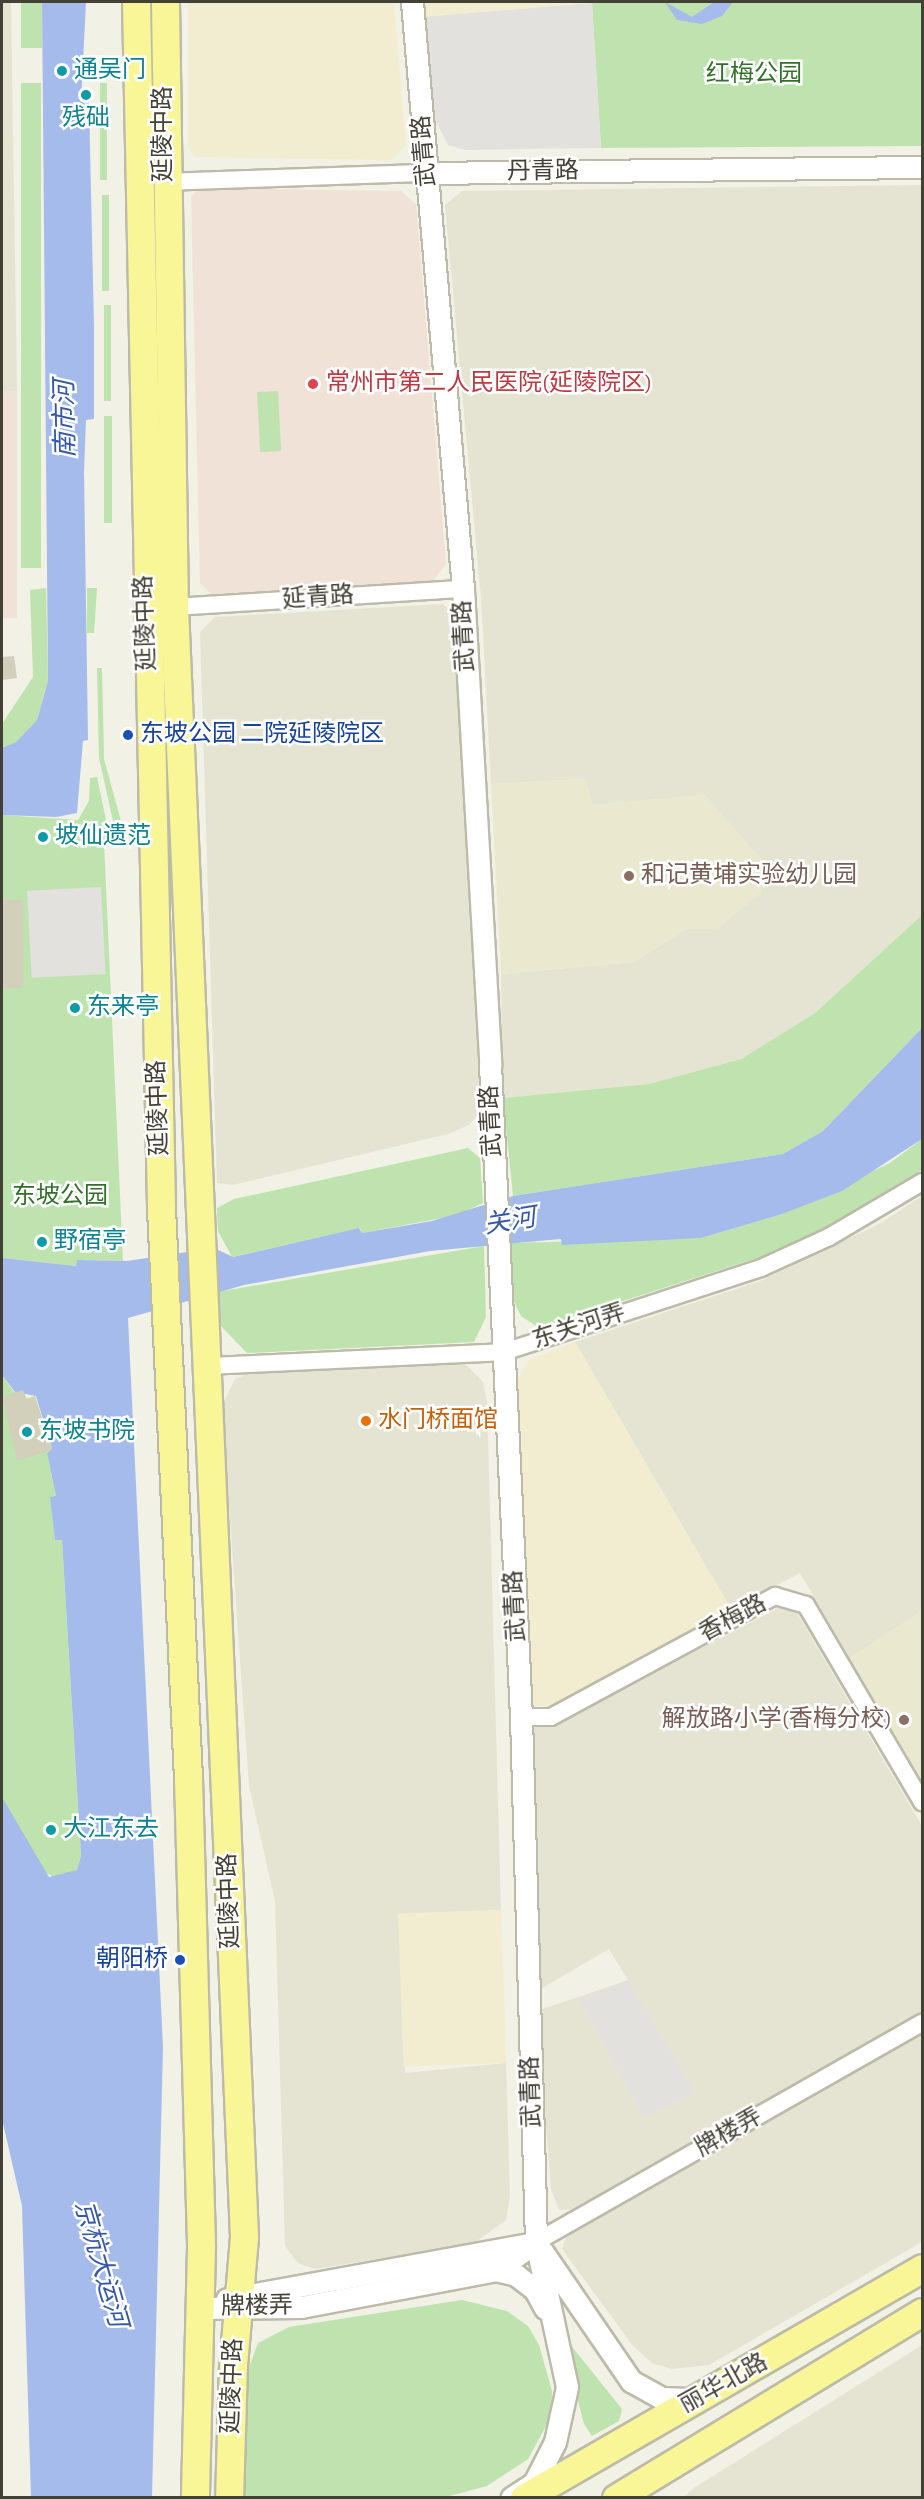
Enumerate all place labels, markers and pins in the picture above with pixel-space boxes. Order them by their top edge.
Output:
place label: 通吴门 [74,57,146,85]
marker: 通吴门 [55,64,69,78]
marker: 残础 [79,88,93,102]
place label: 残础 [62,105,110,133]
place label: 常州市第二人民医院(延陵院区) [326,370,652,398]
marker: 常州市第二人民医院(延陵院区) [304,375,322,393]
place label: 东坡公园 二院延陵院区 [140,721,384,749]
marker: 东坡公园 二院延陵院区 [121,728,135,742]
place label: 坡仙遗范 [55,823,151,851]
marker: 坡仙遗范 [36,830,50,844]
place label: 和记黄埔实验幼儿园 [641,862,857,890]
marker: 和记黄埔实验幼儿园 [622,869,636,883]
place label: 东来亭 [87,994,159,1022]
marker: 东来亭 [68,1001,82,1015]
place label: 野宿亭 [54,1228,126,1256]
marker: 野宿亭 [35,1235,49,1249]
place label: 水门桥面馆 [378,1407,498,1435]
marker: 水门桥面馆 [359,1414,373,1428]
place label: 东坡书院 [39,1418,135,1446]
marker: 东坡书院 [20,1425,34,1439]
place label: 解放路小学(香梅分校) [662,1706,892,1734]
marker: 解放路小学(香梅分校) [897,1713,911,1727]
place label: 大江东去 [63,1816,159,1844]
marker: 大江东去 [44,1823,58,1837]
place label: 朝阳桥 [96,1946,168,1974]
marker: 朝阳桥 [173,1953,187,1967]

